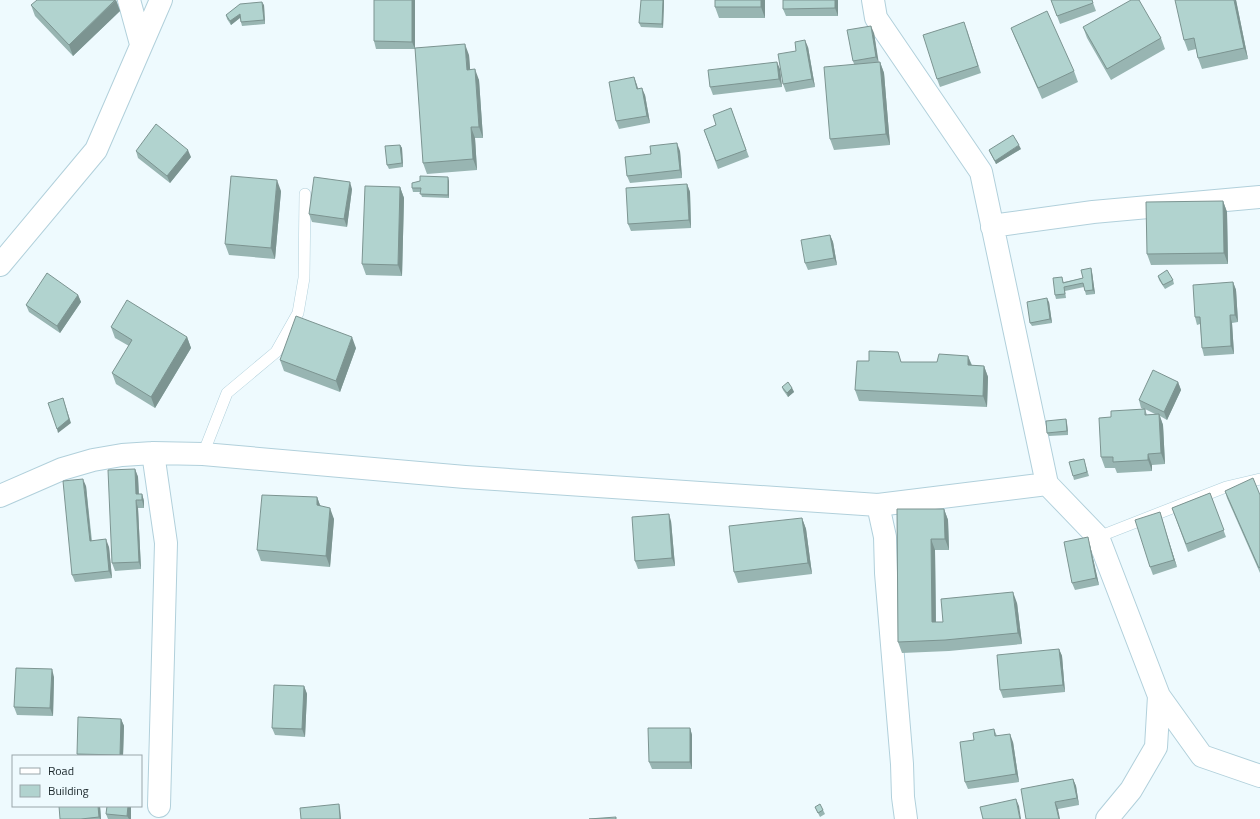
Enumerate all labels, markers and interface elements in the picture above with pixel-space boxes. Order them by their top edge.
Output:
legend [12,755,142,807]
text: Road [48,761,74,780]
text: Building [48,781,89,800]

